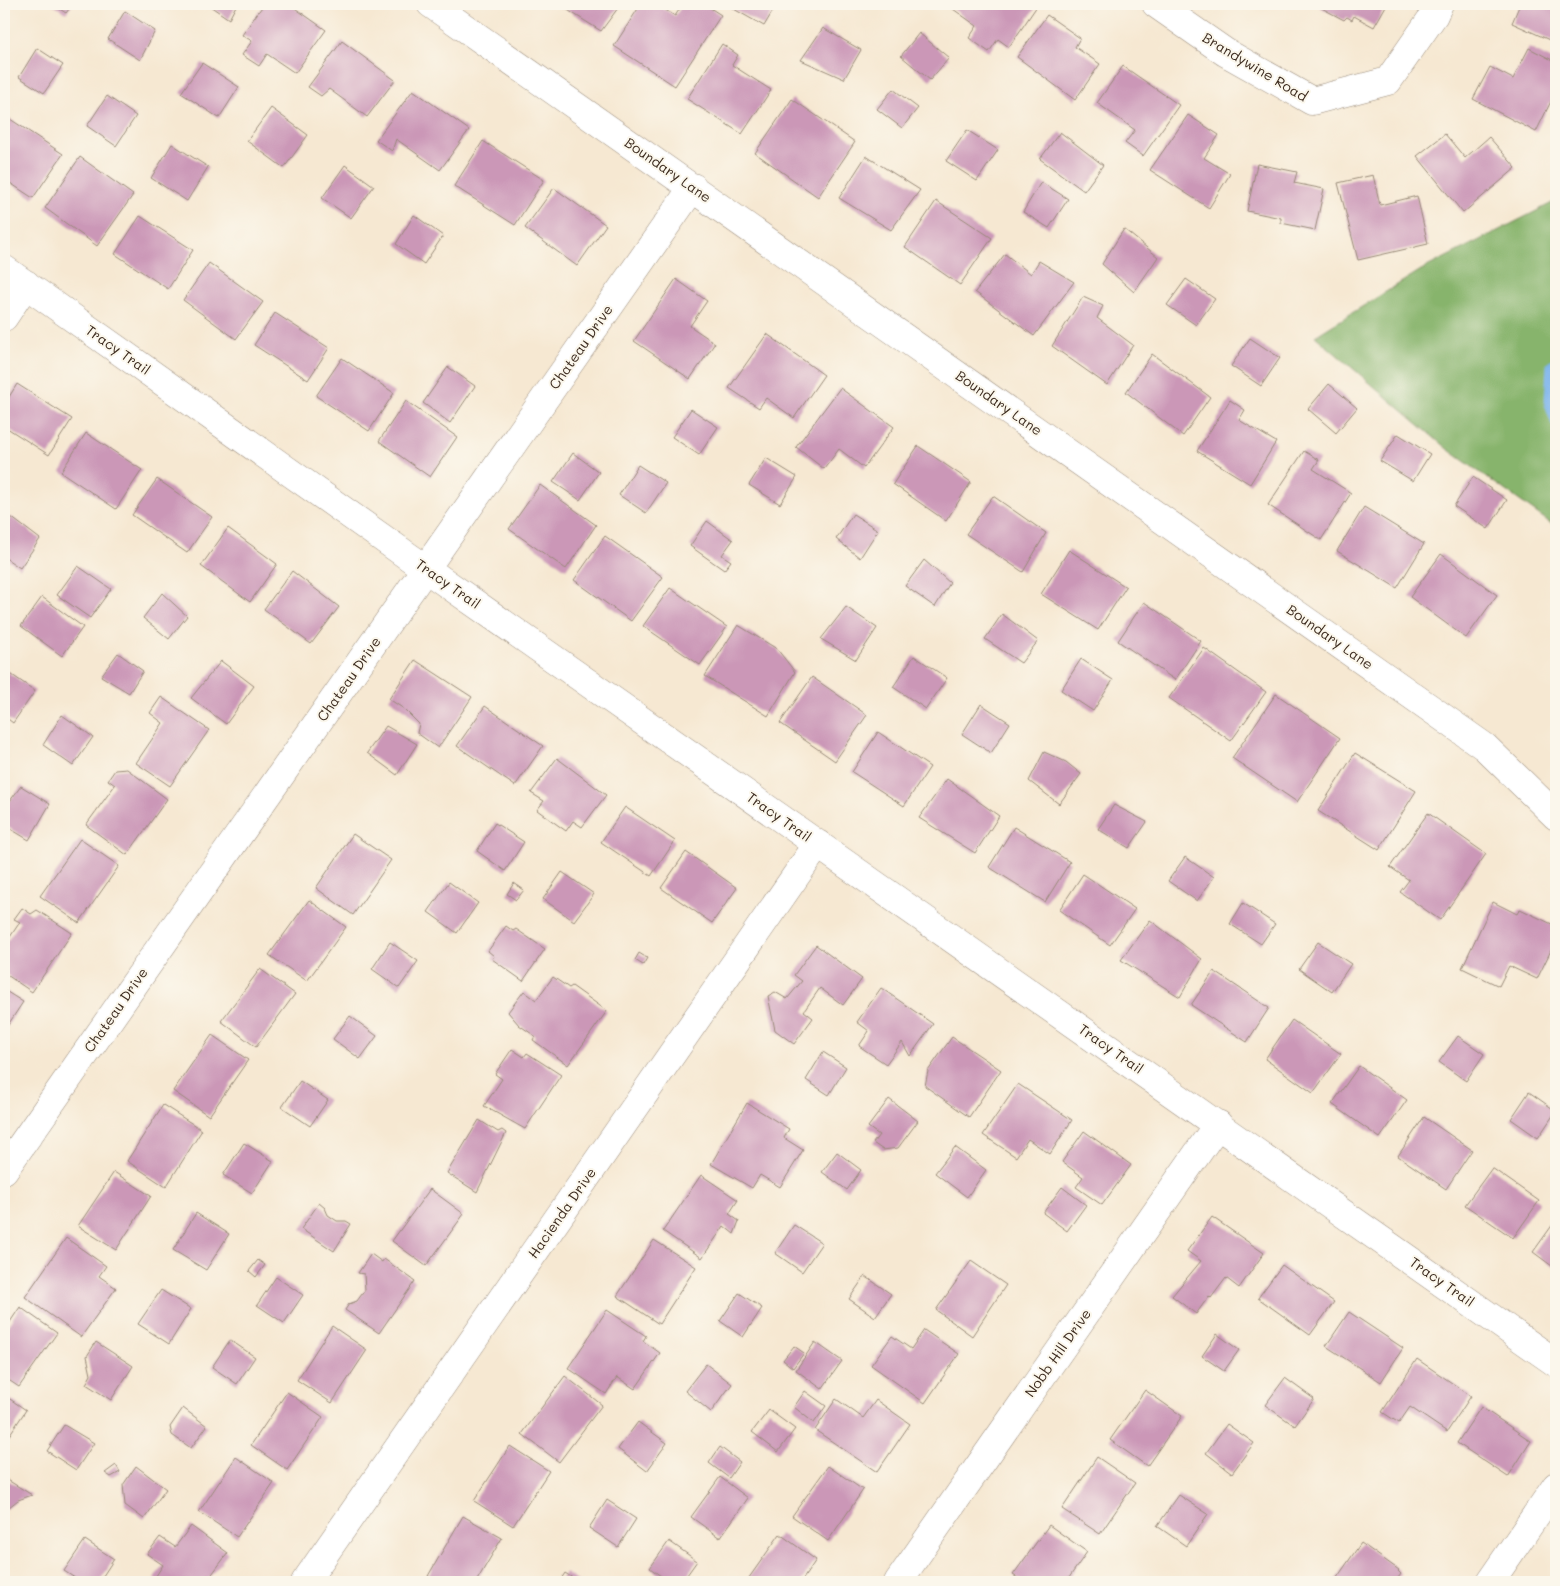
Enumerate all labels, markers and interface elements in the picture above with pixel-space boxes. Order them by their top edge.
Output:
street label: Brandywine Road [1199,28,1311,106]
street label: Boundary Lane [621,133,715,206]
street label: Chateau Drive [544,301,617,393]
street label: Tracy Trail [82,320,154,379]
street label: Boundary Lane [952,366,1046,439]
street label: Tracy Trail [412,554,484,613]
street label: Boundary Lane [1283,600,1377,673]
street label: Chateau Drive [312,633,385,725]
street label: Tracy Trail [743,787,815,846]
street label: Chateau Drive [79,964,152,1056]
street label: Tracy Trail [1075,1019,1147,1078]
street label: Hacienda Drive [523,1164,600,1262]
street label: Tracy Trail [1406,1252,1478,1311]
street label: Nobb Hill Drive [1020,1305,1095,1401]

